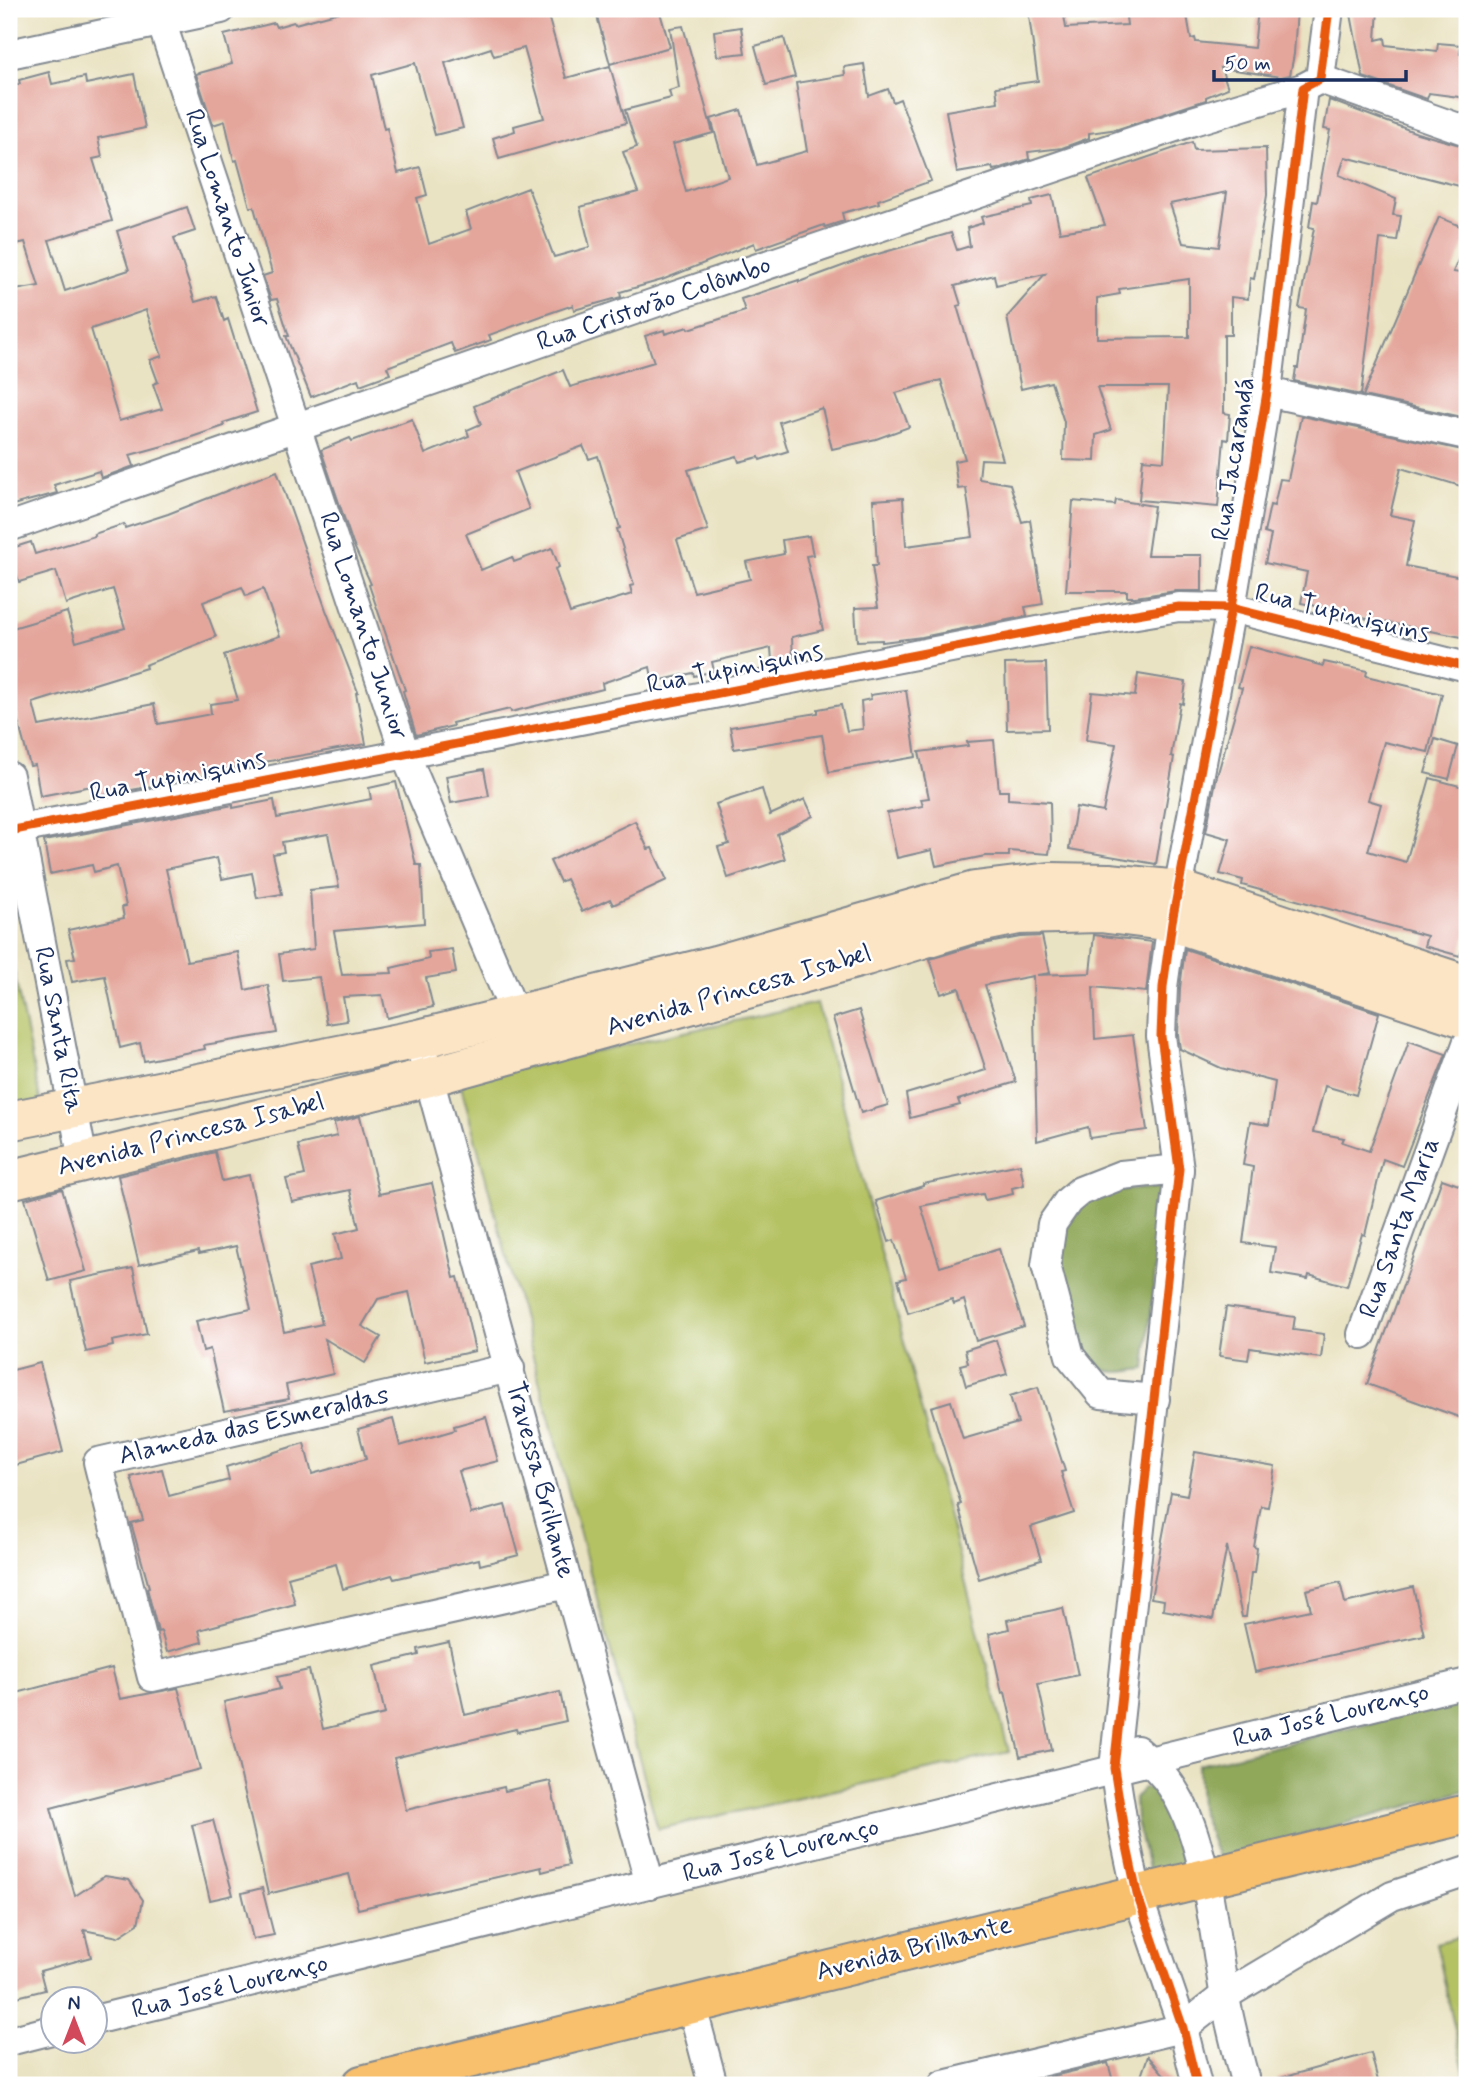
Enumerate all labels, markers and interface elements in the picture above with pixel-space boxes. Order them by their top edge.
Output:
scale bar [1214,38,1406,82]
text: 50 m [1224,50,1271,78]
street label: Rua Lomanto Júnior [176,105,278,331]
street label: Rua Cristovão Colômbo [533,248,775,360]
street label: Rua Jacarandá [1204,375,1264,543]
street label: Rua Lomanto Junior [310,508,416,744]
street label: Rua Tupiniquins [1251,576,1433,652]
street label: Rua Tupiniquins [644,635,826,703]
street label: Rua Tupiniquins [87,743,269,811]
street label: Avenida Princesa Isabel [603,937,875,1045]
street label: Rua Santa Rita [25,944,91,1117]
street label: Avenida Princesa Isabel [54,1085,328,1185]
street label: Rua Santa Maria [1352,1133,1448,1323]
street label: Alameda das Esmeraldas [116,1378,392,1474]
street label: Travessa Brilhante [497,1378,583,1582]
street label: Rua José Lourenço [1229,1675,1433,1757]
street label: Rua José Lourenço [679,1810,883,1892]
street label: Avenida Brilhante [813,1908,1016,1990]
street label: Rua José Lourenço [128,1946,332,2028]
north arrow [38,1986,108,2056]
text: N [68,1992,80,2017]

